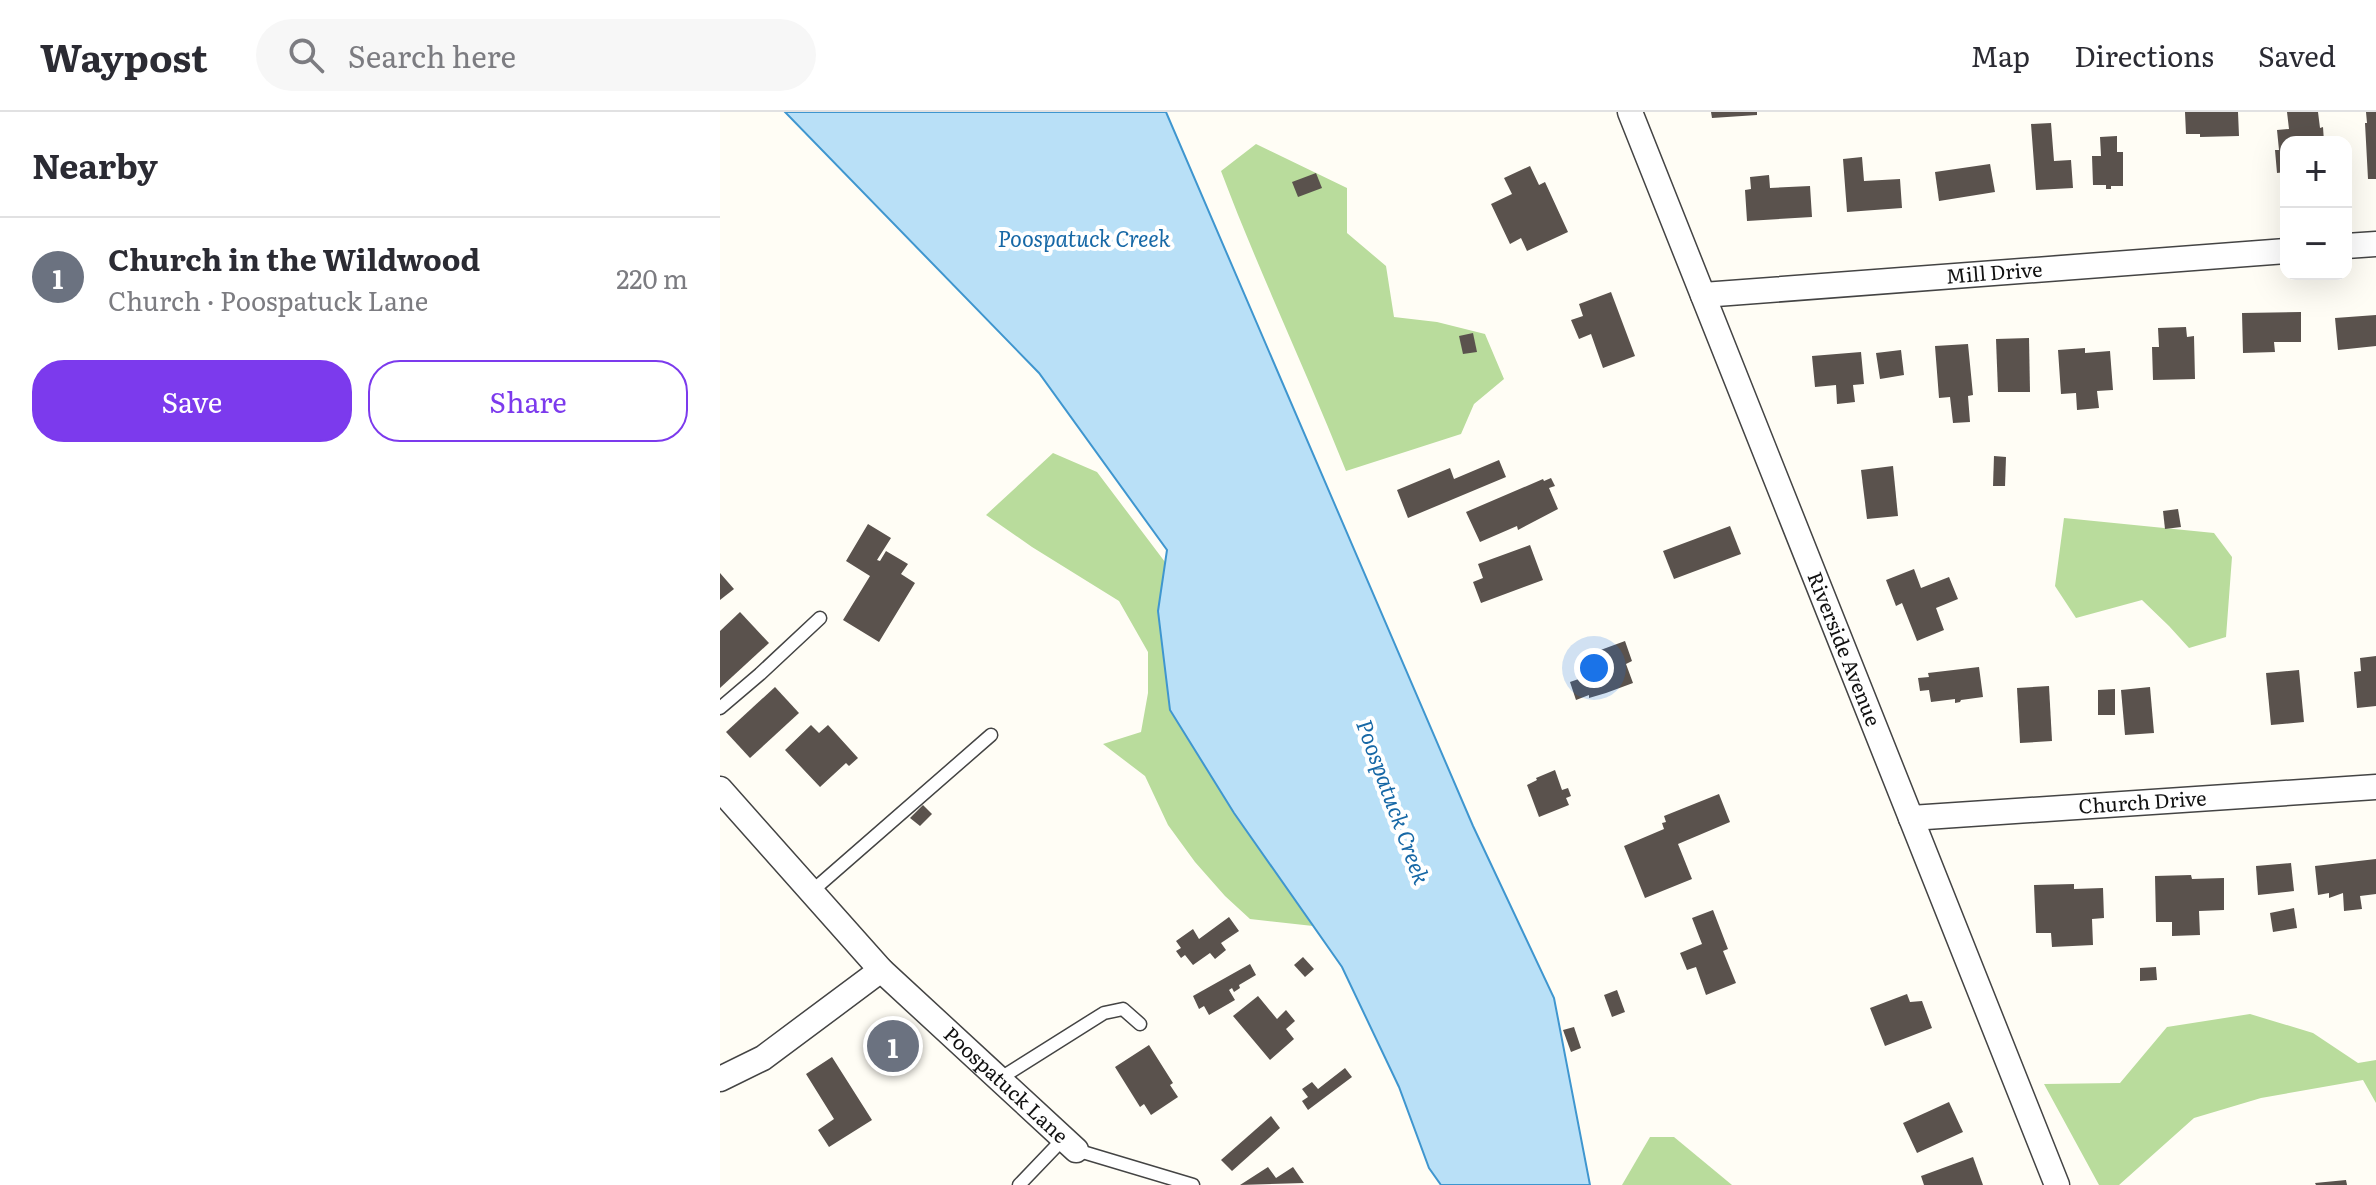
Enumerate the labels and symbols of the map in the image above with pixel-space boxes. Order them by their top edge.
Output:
water label: Poospatuck Creek [997,221,1171,254]
street label: Mill Drive [1945,252,2043,290]
street label: Riverside Avenue [1801,567,1890,730]
your location [1574,648,1614,688]
water label: Poospatuck Creek [1349,714,1440,889]
street label: Church Drive [2077,781,2207,820]
pin: 1 [867,1016,919,1076]
street label: Poospatuck Lane [938,1018,1076,1149]

